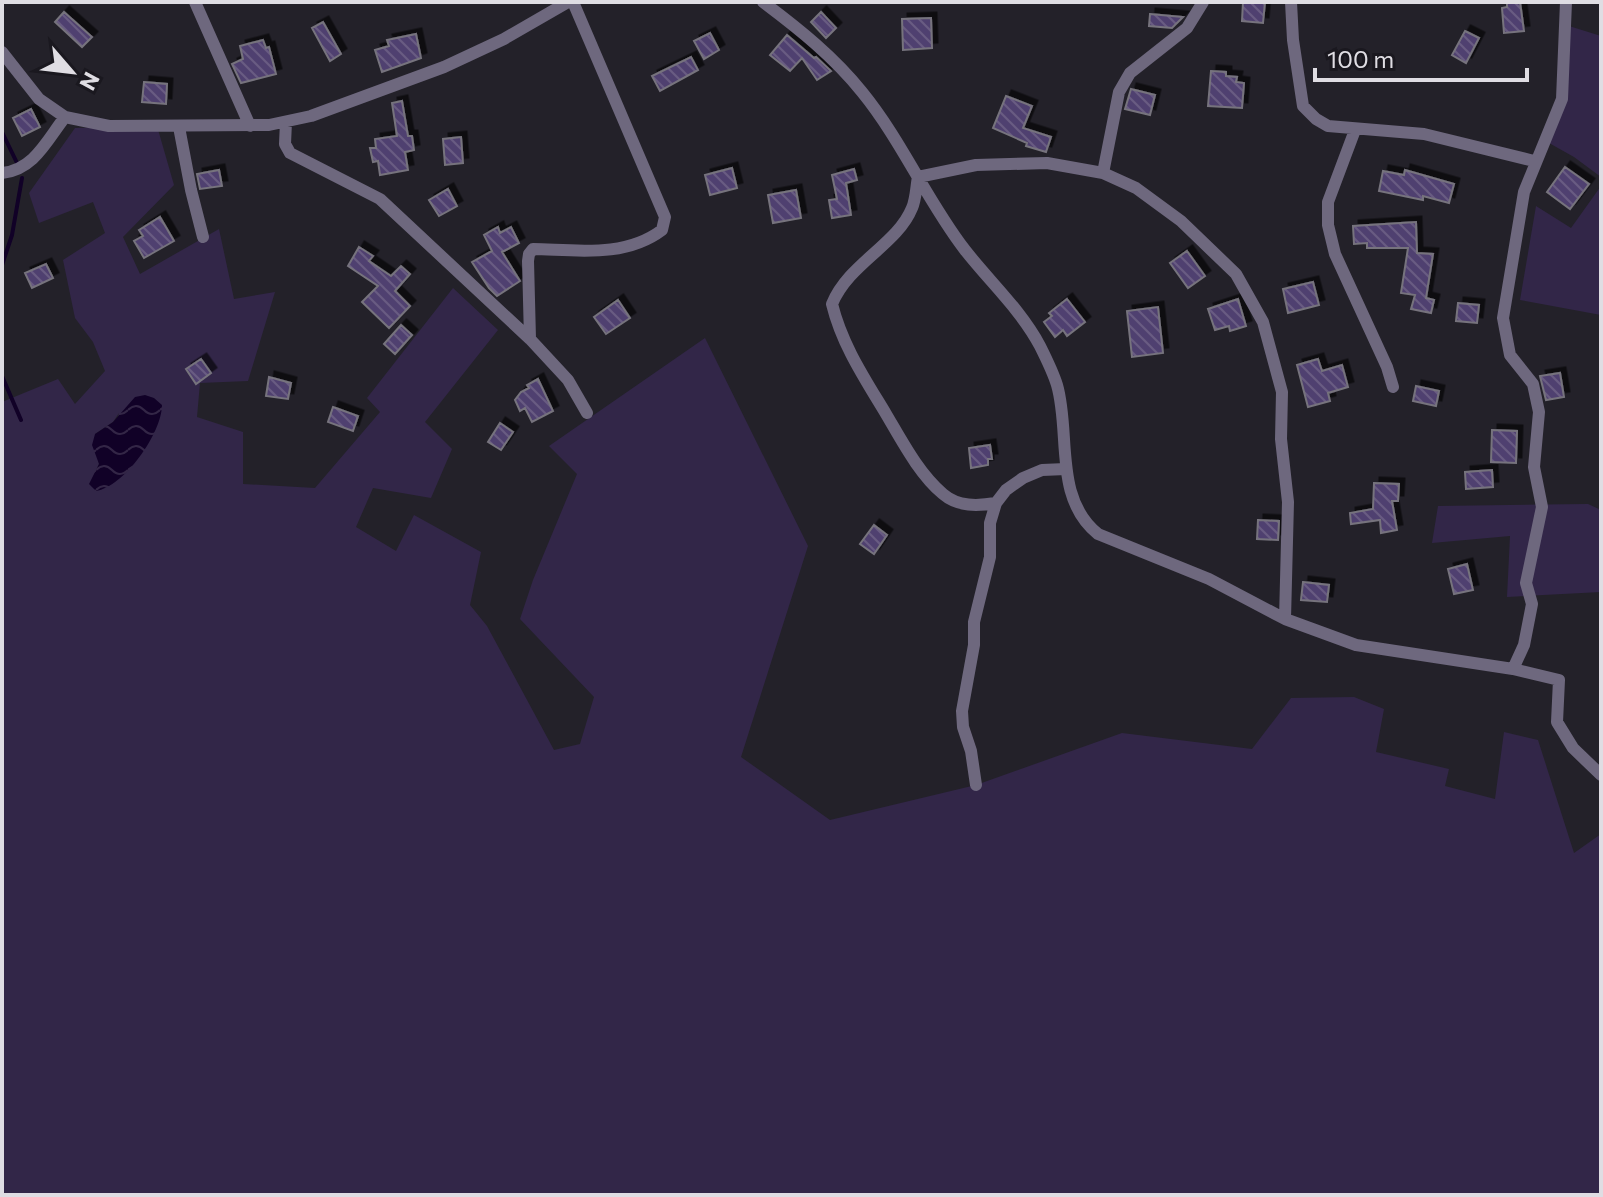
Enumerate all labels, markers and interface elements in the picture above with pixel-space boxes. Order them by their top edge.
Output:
north arrow [32,32,112,112]
scale bar [1315,32,1527,82]
text: 100 m [1327,44,1394,73]
text: N [74,68,106,95]

